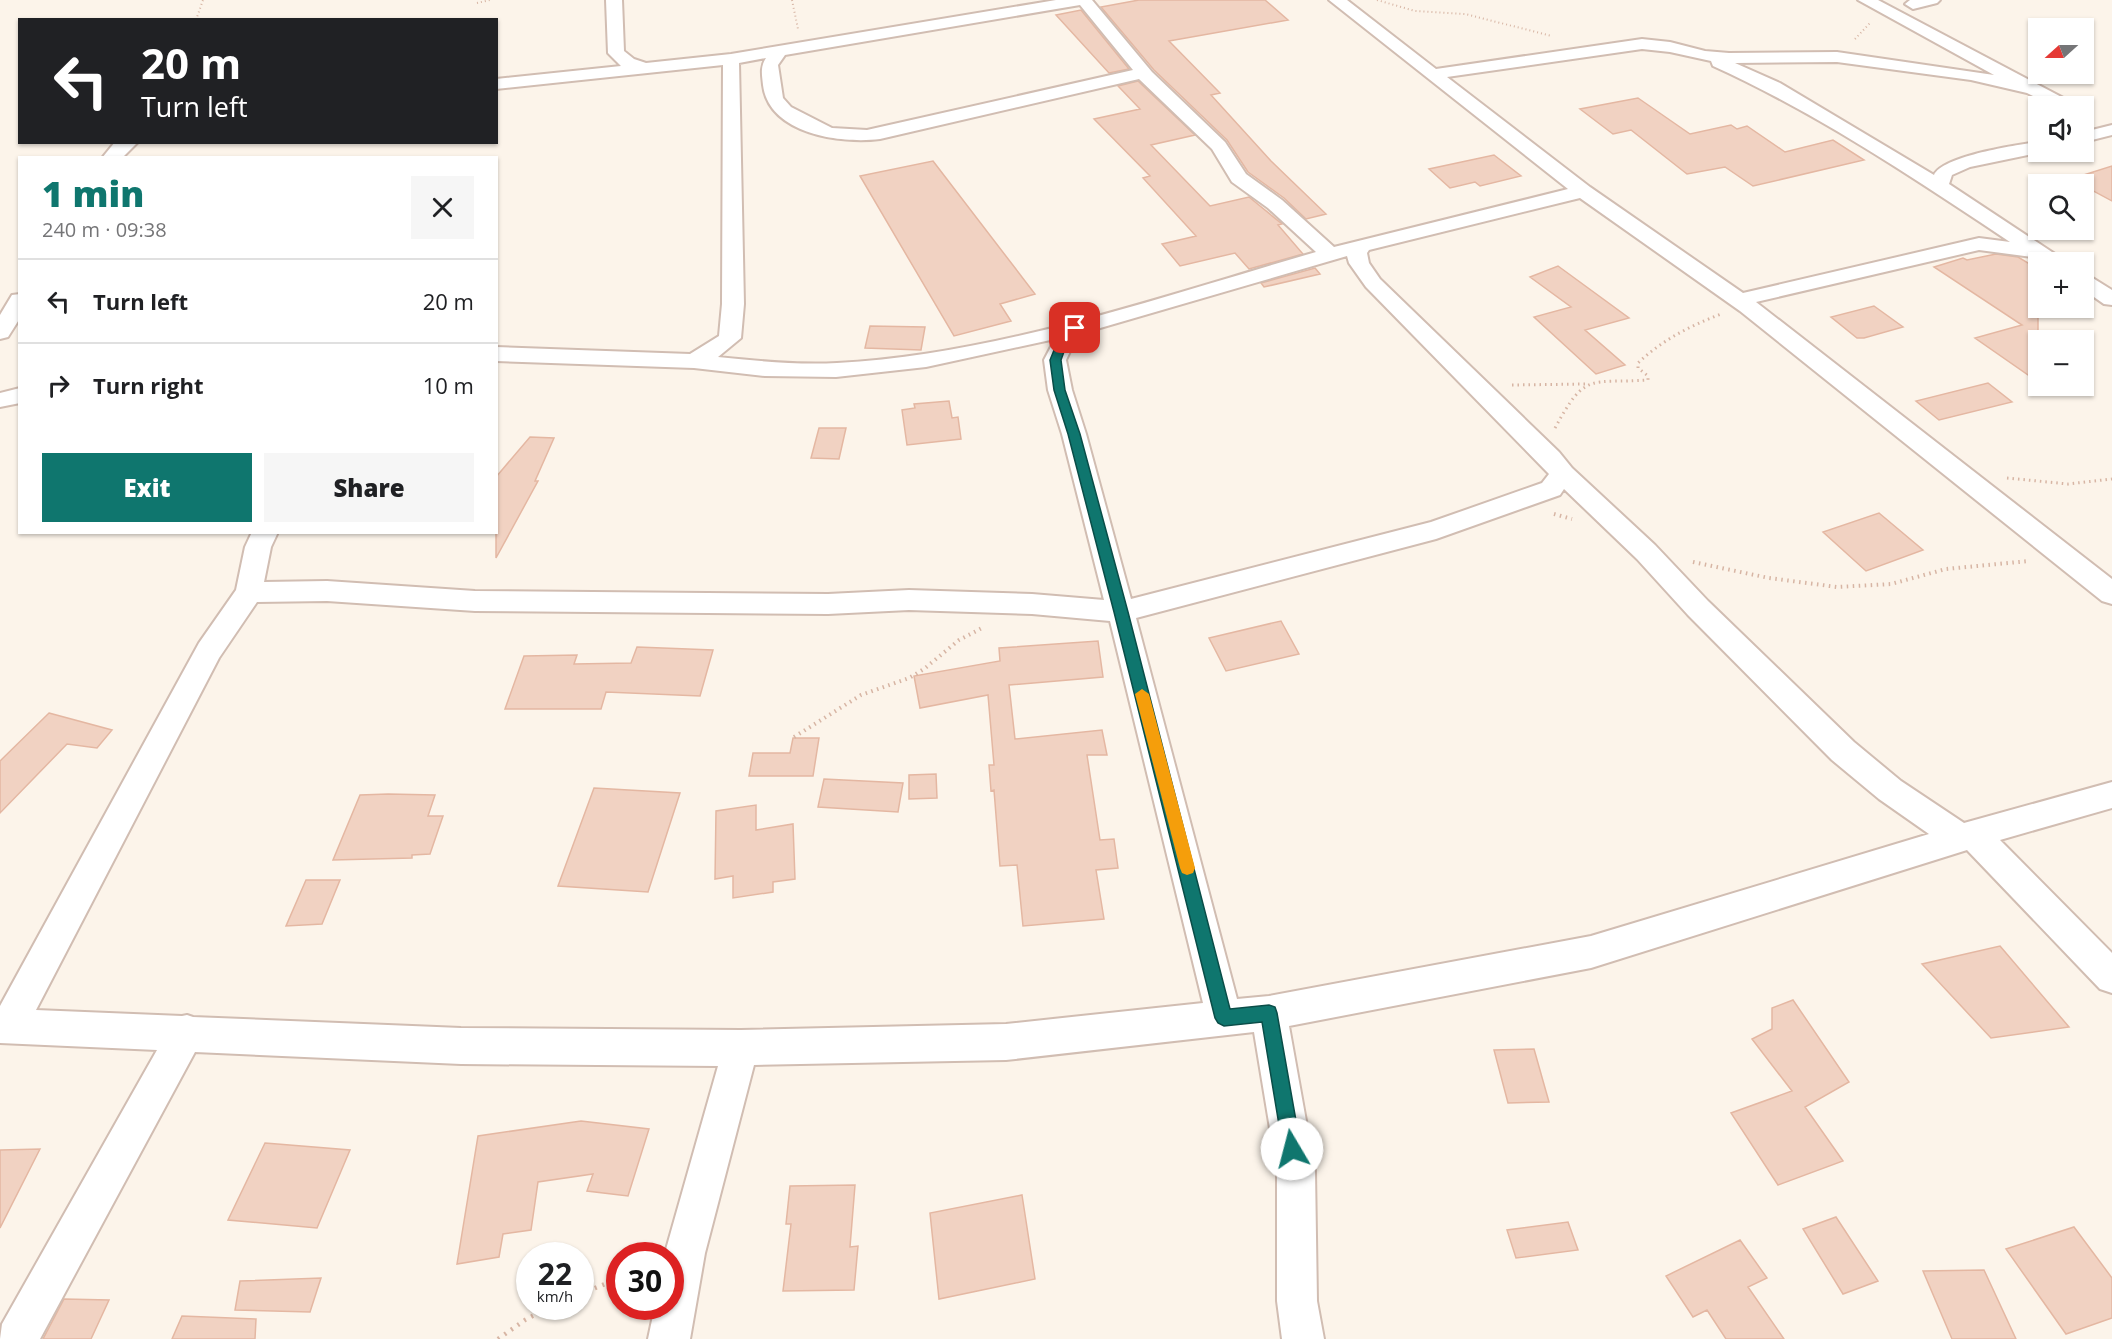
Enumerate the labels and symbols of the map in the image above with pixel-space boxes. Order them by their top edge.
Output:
north arrow [2028,18,2094,84]
pin [1049,302,1100,353]
position arrow [1260,1117,1324,1181]
speed limit sign: 30 [606,1242,684,1320]

